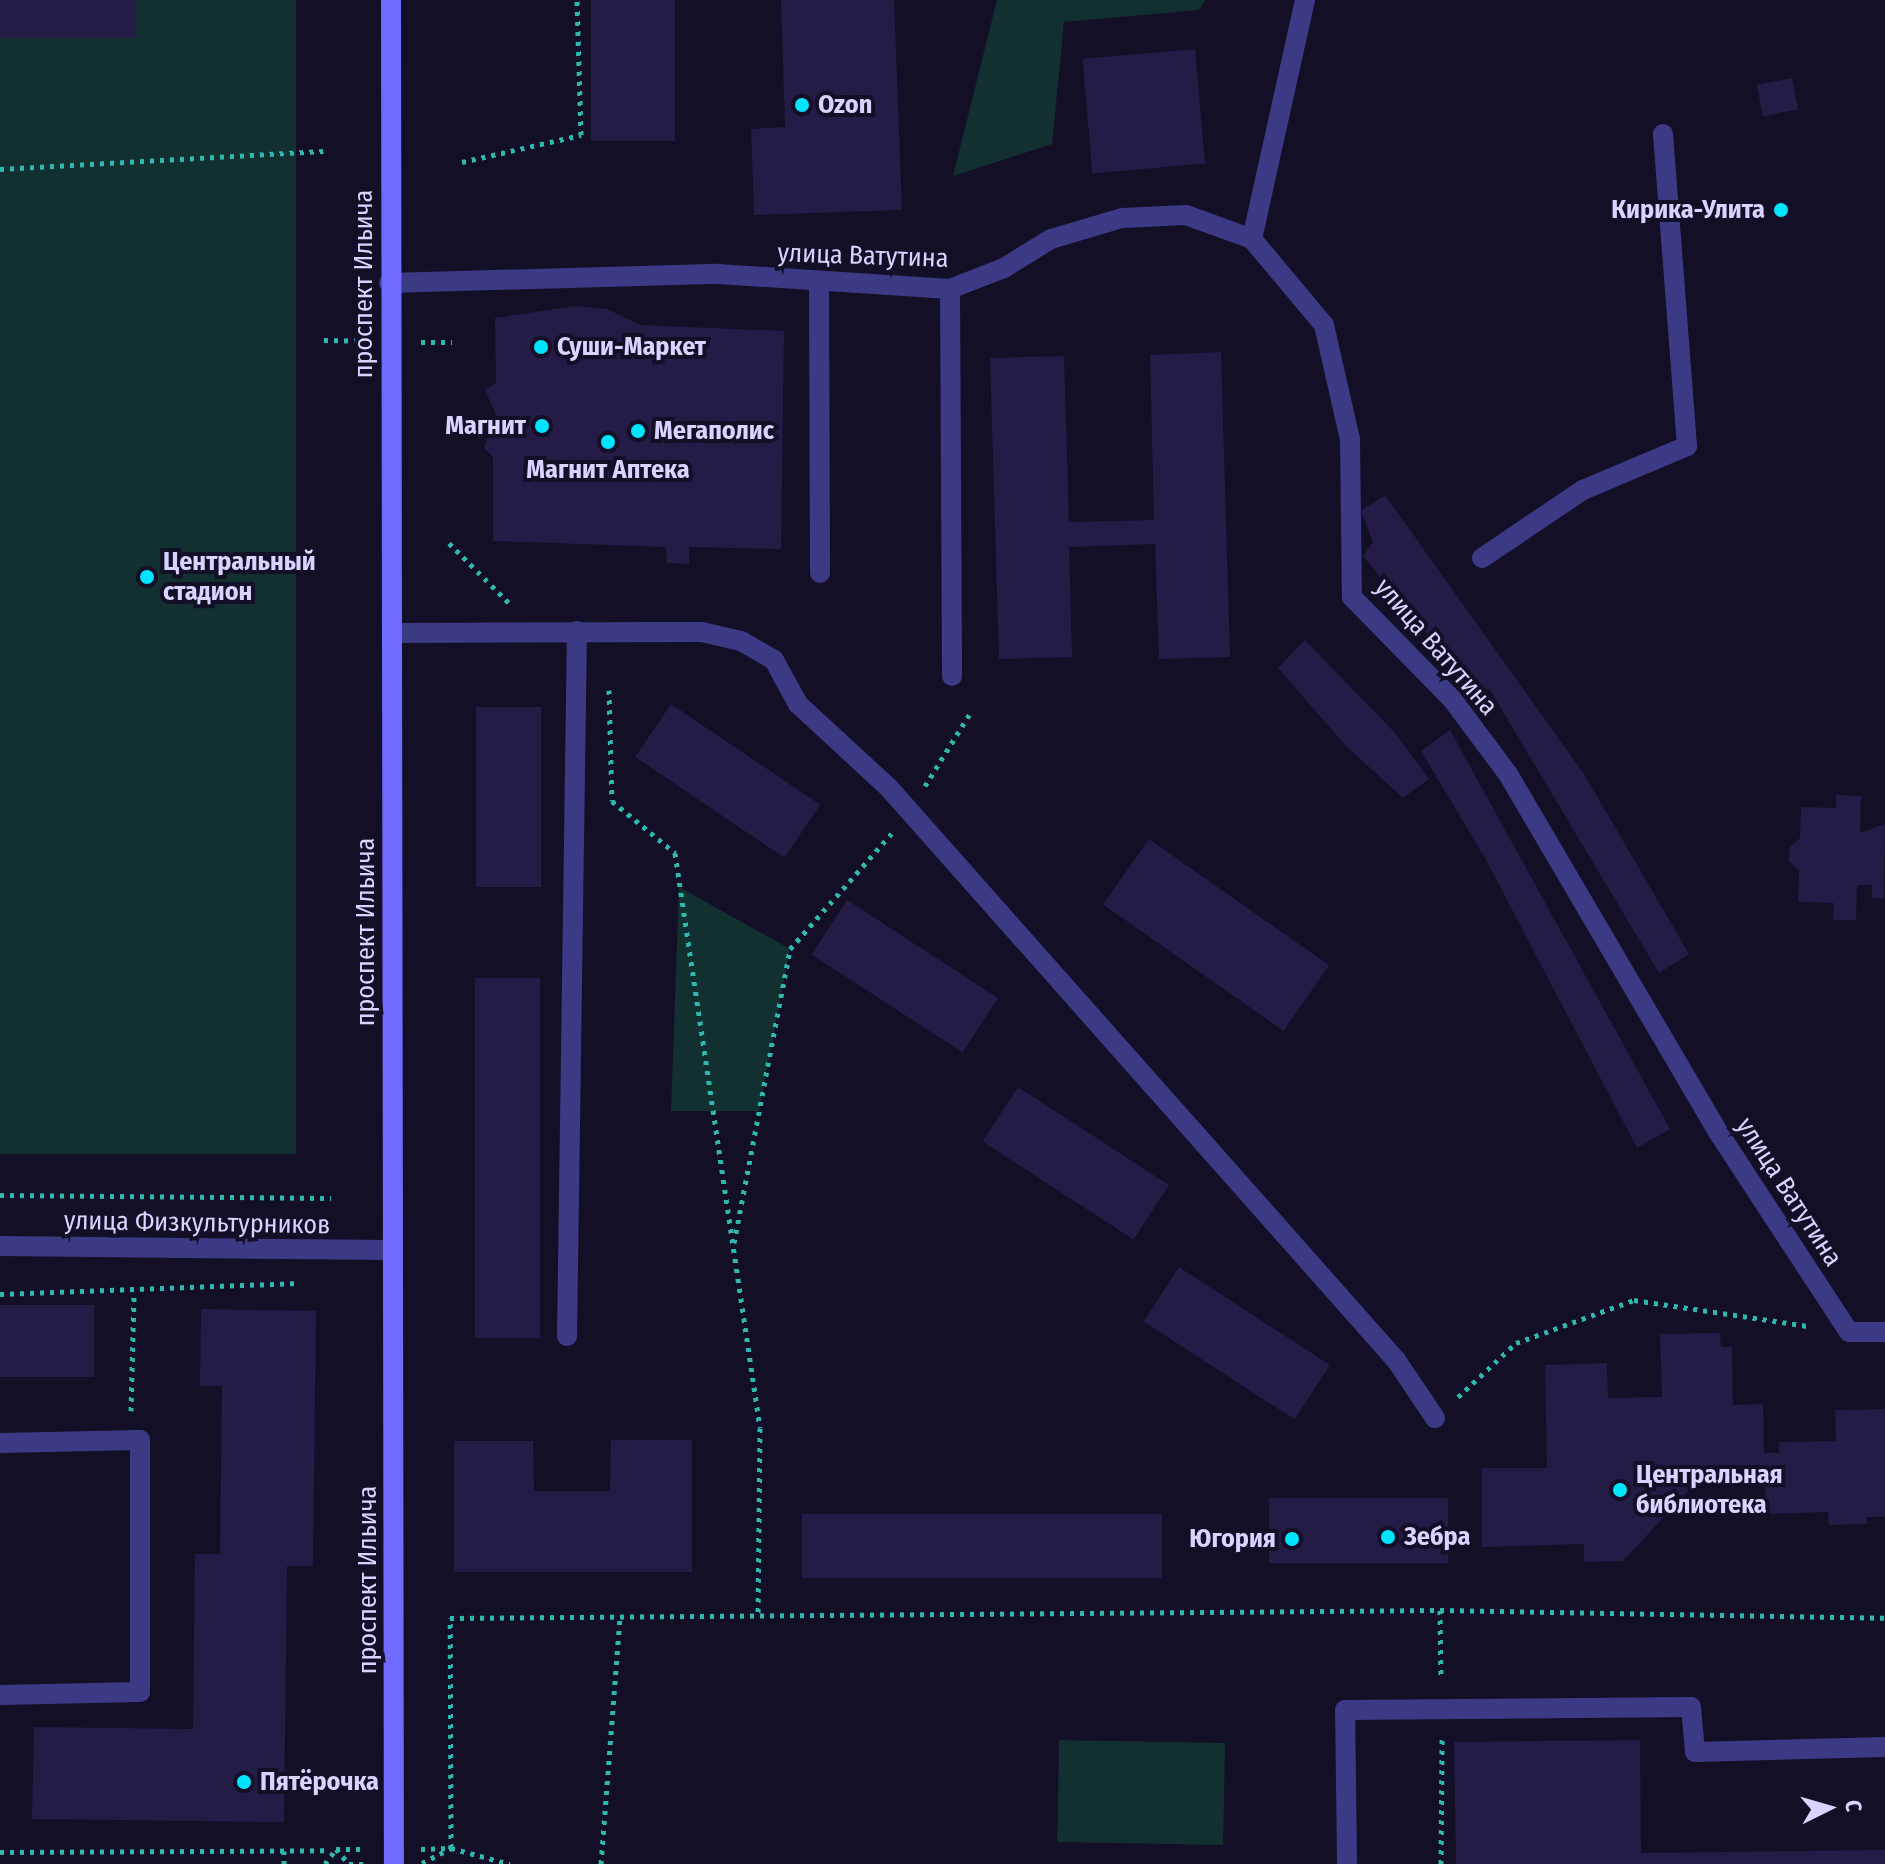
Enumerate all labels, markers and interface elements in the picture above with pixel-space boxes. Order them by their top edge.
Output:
place label: Ozon [818,89,872,121]
marker: Ozon [793,96,811,114]
street label: проспект Ильича [348,190,380,378]
place label: Кирика-Улита [1611,194,1765,226]
marker: Кирика-Улита [1772,201,1790,219]
street label: улица Ватутина [777,237,949,275]
place label: Суши-Маркет [557,331,706,363]
marker: Суши-Маркет [532,338,550,356]
place label: Магнит [445,410,526,442]
place label: Мегаполис [654,415,774,447]
marker: Магнит [533,417,551,435]
marker: Мегаполис [629,422,647,440]
marker: Магнит Аптека [599,433,617,451]
place label: Магнит Аптека [526,454,690,486]
place label: Центральный стадион [163,546,316,608]
marker: Центральный стадион [138,568,156,586]
street label: улица Ватутина [1368,572,1504,722]
street label: проспект Ильича [350,838,382,1026]
street label: улица Ватутина [1729,1112,1849,1272]
street label: улица Физкультурников [64,1205,330,1241]
place label: Центральная библиотека [1636,1459,1783,1520]
marker: Центральная библиотека [1611,1481,1629,1499]
street label: проспект Ильича [352,1486,384,1674]
place label: Зебра [1404,1521,1470,1553]
place label: Югория [1189,1523,1276,1555]
marker: Зебра [1379,1528,1397,1546]
marker: Югория [1283,1530,1301,1548]
place label: Пятёрочка [260,1766,379,1798]
north arrow [1789,1768,1869,1848]
marker: Пятёрочка [235,1773,253,1791]
text: С [1839,1799,1867,1813]

